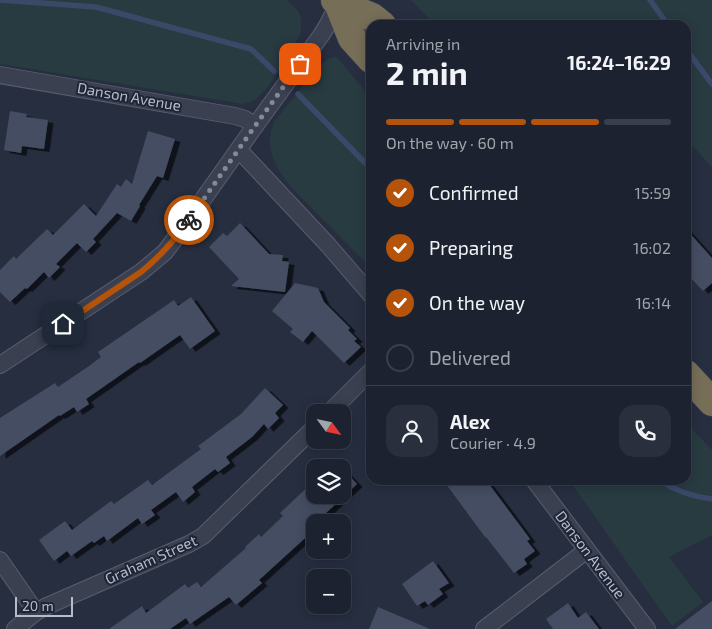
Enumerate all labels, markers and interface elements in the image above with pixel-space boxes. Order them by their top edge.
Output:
text: Arriving in [386,34,460,53]
pin [279,43,321,85]
icon: bag [286,50,314,78]
text: 16:24–16:29 [567,51,671,74]
text: 2 min [386,53,468,91]
street label: Danson Avenue [76,78,182,114]
text: On the way · 60 m [386,133,514,152]
icon: check [386,179,414,207]
text: Confirmed [429,181,519,204]
text: 15:59 [635,183,671,202]
courier [164,195,214,245]
icon: bike [175,206,203,234]
icon: check [386,234,414,262]
text: Preparing [429,236,513,259]
text: 16:02 [633,238,671,257]
icon: check [386,289,414,317]
text: On the way [429,291,525,314]
text: 16:14 [635,293,671,312]
pin [42,303,84,345]
icon: home [49,310,77,338]
text: Delivered [429,346,511,369]
north arrow [306,404,351,449]
map controls [306,404,351,614]
button: person [386,405,438,457]
button: phone [619,405,671,457]
text: Alex [450,410,490,433]
text: Courier · 4.9 [450,433,536,452]
button: layers [306,459,351,504]
street label: Danson Avenue [552,507,630,602]
button: + [306,514,351,559]
street label: Graham Street [102,531,200,587]
button: − [306,569,351,614]
scale bar [15,594,72,617]
text: 20 m [22,597,54,614]

